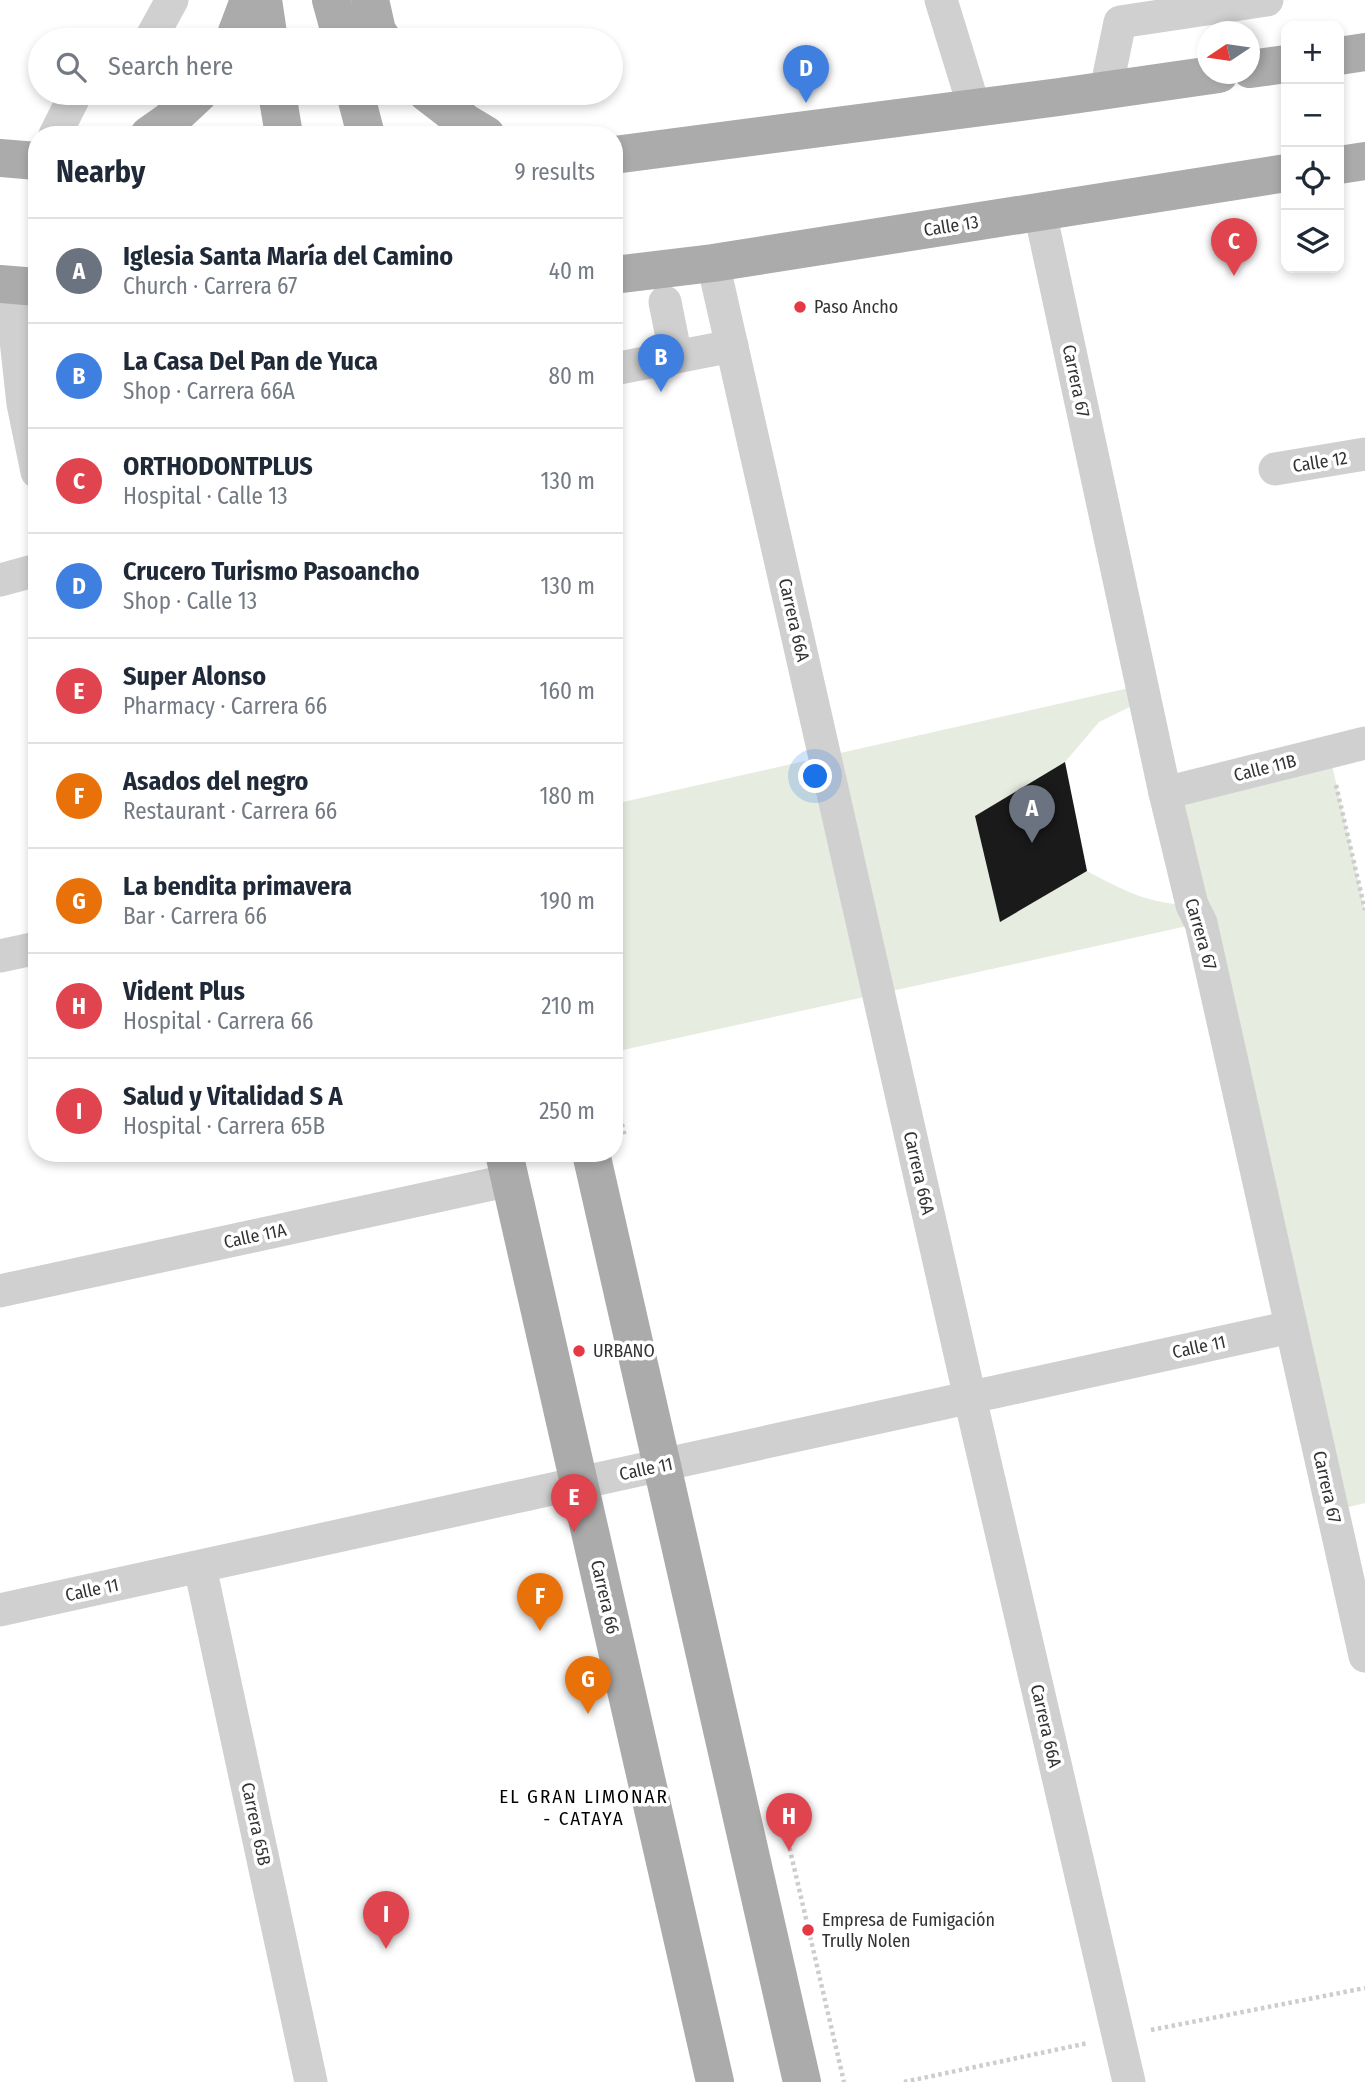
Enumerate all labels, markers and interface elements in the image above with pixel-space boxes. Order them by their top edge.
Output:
north arrow [1197,21,1260,84]
map controls [1281,21,1344,273]
button: + [1281,21,1344,84]
search box [28,28,623,105]
pin: D [783,45,829,103]
icon: search [52,48,90,86]
text: Search here [108,51,233,82]
button: − [1281,84,1344,147]
button: locate [1281,147,1344,210]
text: Nearby [56,154,145,190]
text: 9 results [514,158,595,186]
button: layers [1281,210,1344,273]
street label: Calle 13 [922,211,980,241]
pin: C [1211,218,1257,276]
text: Iglesia Santa María del Camino [123,241,453,272]
text: A [73,257,85,285]
text: 40 m [549,257,595,285]
text: Church · Carrera 67 [123,272,297,300]
place label: Paso Ancho [814,296,898,318]
marker: Paso Ancho [792,299,808,315]
pin: B [638,334,684,392]
street label: Carrera 67 [1058,343,1094,419]
text: La Casa Del Pan de Yuca [123,346,378,377]
text: B [73,362,85,390]
text: 80 m [548,362,595,390]
text: Shop · Carrera 66A [123,377,295,405]
street label: Calle 12 [1291,447,1349,477]
text: ORTHODONTPLUS [123,451,313,482]
text: C [73,467,85,495]
text: 130 m [541,467,595,495]
text: Hospital · Calle 13 [123,482,288,510]
text: Crucero Turismo Pasoancho [123,556,420,587]
text: D [72,572,86,600]
text: 130 m [541,572,595,600]
street label: Carrera 66A [774,576,814,664]
text: Shop · Calle 13 [123,587,257,615]
text: Super Alonso [123,661,266,692]
text: E [74,677,84,705]
text: 160 m [540,677,595,705]
text: Pharmacy · Carrera 66 [123,692,327,720]
street label: Calle 11B [1231,750,1299,786]
your location [798,759,832,793]
text: Asados del negro [123,766,308,797]
text: F [74,782,84,810]
text: 180 m [539,782,595,810]
pin: A [1009,785,1055,843]
text: Restaurant · Carrera 66 [123,797,337,825]
text: La bendita primavera [123,871,352,902]
text: G [72,887,86,915]
text: 190 m [540,887,595,915]
street label: Carrera 67 [1180,896,1222,972]
text: Bar · Carrera 66 [123,902,267,930]
text: Vident Plus [123,976,245,1007]
text: H [72,992,86,1020]
text: 210 m [541,992,595,1020]
text: Hospital · Carrera 66 [123,1007,313,1035]
text: Salud y Vitalidad S A [123,1081,343,1112]
text: I [76,1097,82,1125]
text: 250 m [539,1097,595,1125]
text: Hospital · Carrera 65B [123,1112,325,1140]
street label: Carrera 66A [899,1129,939,1217]
street label: Calle 11A [222,1219,289,1253]
street label: Calle 11 [1170,1331,1228,1363]
place label: URBANO [593,1340,655,1362]
marker: URBANO [571,1343,587,1359]
street label: Carrera 67 [1308,1449,1346,1525]
street label: Calle 11 [617,1453,675,1485]
pin: E [551,1474,597,1532]
street label: Carrera 66 [586,1558,624,1636]
pin: F [517,1573,563,1631]
street label: Calle 11 [63,1574,121,1606]
pin: G [565,1656,611,1714]
street label: Carrera 66A [1026,1682,1066,1770]
street label: Carrera 65B [236,1780,276,1868]
district label: EL GRAN LIMONAR - CATAYA [499,1785,669,1830]
pin: H [766,1793,812,1851]
pin: I [363,1891,409,1949]
place label: Empresa de Fumigación Trully Nolen [822,1909,995,1952]
marker: Empresa de Fumigación Trully Nolen [800,1922,816,1938]

